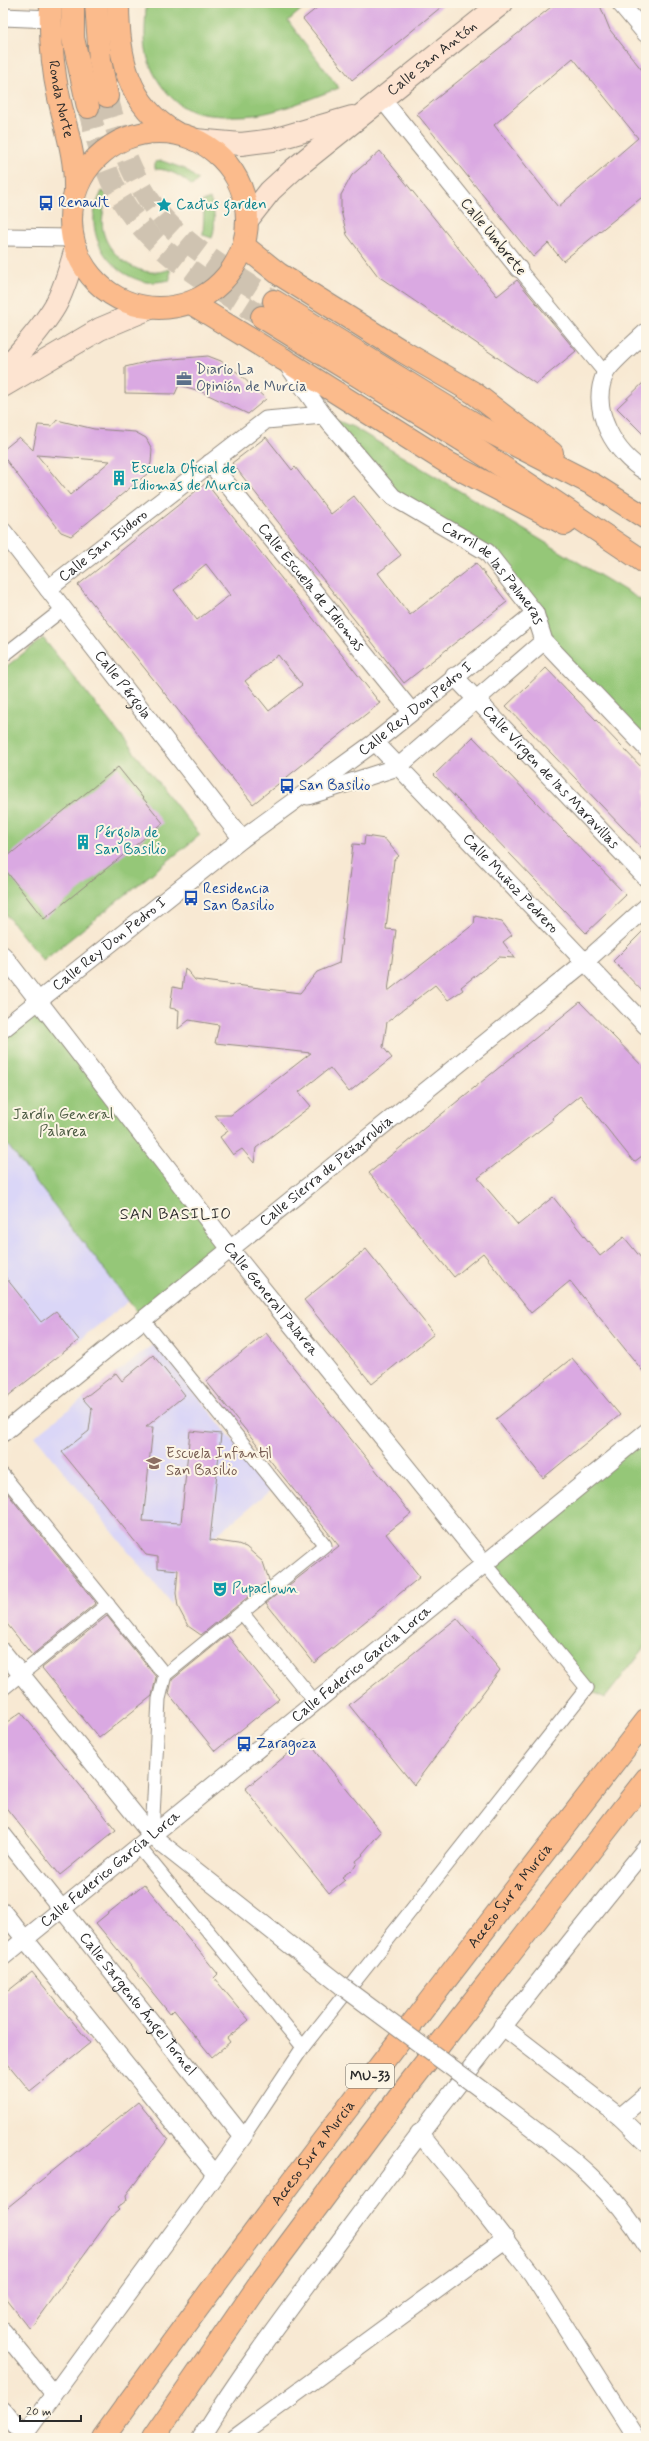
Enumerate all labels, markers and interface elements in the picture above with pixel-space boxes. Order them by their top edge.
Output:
street label: Calle San Antón [383,17,481,101]
street label: Ronda Norte [43,59,78,140]
place label: Renault [58,193,110,213]
bus stop icon: Renault [37,194,55,212]
street label: Calle Umbrete [455,194,531,280]
place label: Cactus garden [176,195,267,216]
place icon: Cactus garden [155,196,173,214]
place label: Diario La Opinión de Murcia [196,360,307,397]
office icon: Diario La Opinión de Murcia [175,370,193,388]
place label: Escuela Oficial de Idiomas de Murcia [131,459,251,496]
building icon: Escuela Oficial de Idiomas de Murcia [110,469,128,487]
street label: Calle San Isidoro [55,505,152,587]
street label: Carril de las Palmeras [437,517,548,627]
street label: Calle Escuela de Idiomas [253,519,369,656]
street label: Calle Pérgola [90,647,156,724]
street label: Calle Rey Don Pedro I [354,657,476,761]
street label: Calle Virgen de las Maravillas [477,701,624,854]
place label: San Basilio [299,776,370,796]
bus stop icon: San Basilio [278,777,296,795]
place label: Pérgola de San Basilio [95,823,166,860]
street label: Calle Muñoz Pedrero [458,829,563,938]
building icon: Pérgola de San Basilio [74,833,92,851]
place label: Residencia San Basilio [203,879,274,916]
bus stop icon: Residencia San Basilio [182,889,200,907]
street label: Calle Rey Don Pedro I [48,893,171,996]
park label: Jardín General Palarea [13,1105,114,1142]
street label: Calle Sierra de Peñarrubia [255,1111,398,1231]
district label: SAN BASILIO [120,1204,232,1225]
street label: Calle General Palarea [218,1238,324,1361]
place label: Escuela Infantil San Basilio [166,1444,272,1481]
school or university icon: Escuela Infantil San Basilio [145,1454,163,1472]
place label: Pupaclown [232,1579,298,1599]
theatre icon: Pupaclown [211,1580,229,1598]
street label: Calle Federico García Lorca [287,1600,437,1727]
place label: Zaragoza [256,1734,317,1755]
bus stop icon: Zaragoza [235,1735,253,1753]
street label: Calle Federico García Lorca [36,1805,186,1932]
street label: Acceso Sur a Murcia [463,1839,557,1953]
street label: Calle Sargento Ángel Tornel [74,1928,201,2080]
road number: MU-33 [346,2064,394,2088]
street label: Acceso Sur a Murcia [267,2096,360,2210]
scale bar [20,2397,81,2423]
text: 20 m [26,2404,52,2420]

